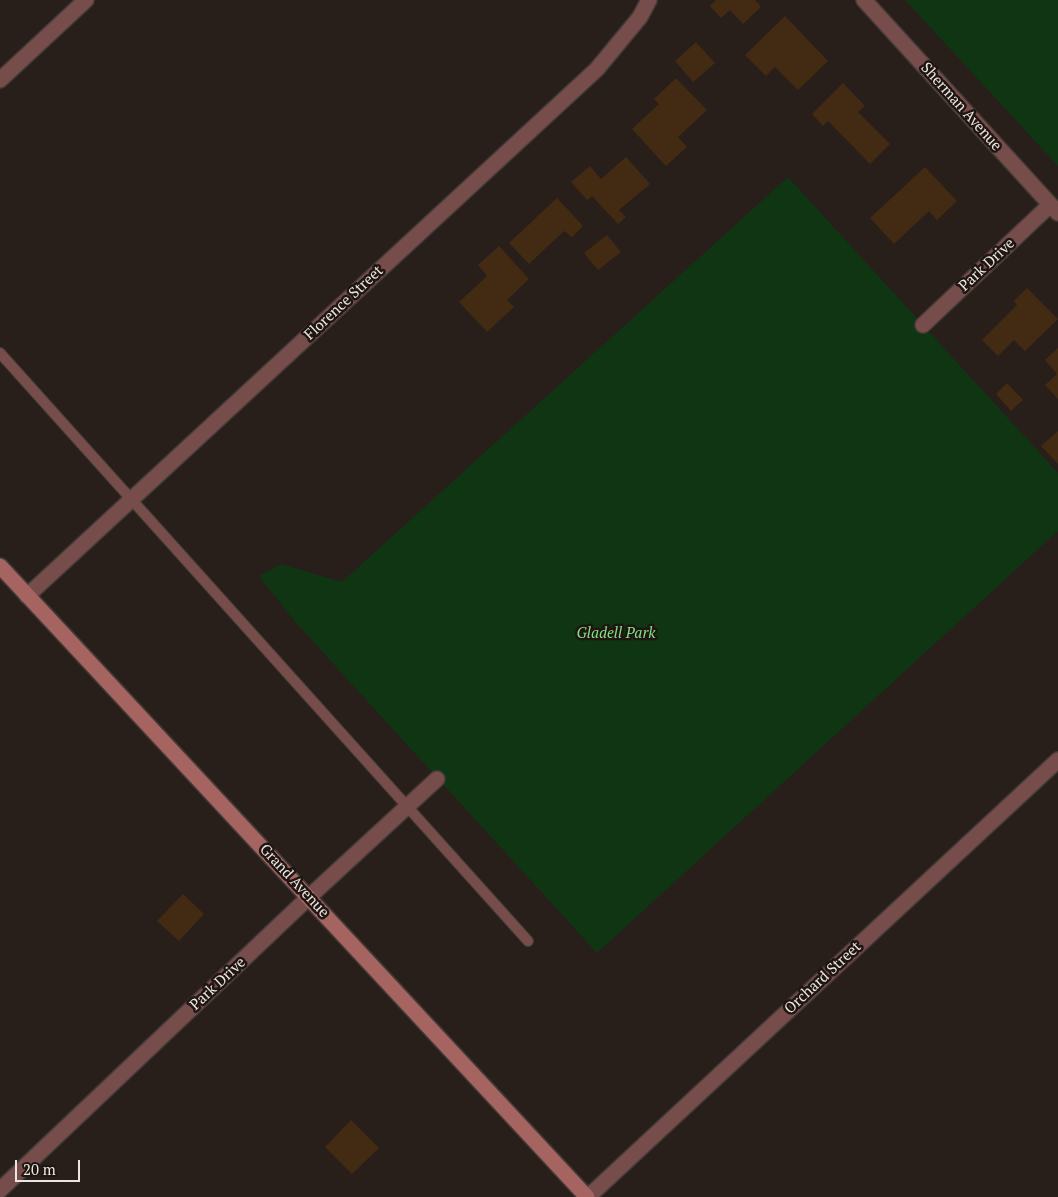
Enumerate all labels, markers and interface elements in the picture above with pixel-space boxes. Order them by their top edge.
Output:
street label: Sherman Avenue [917,59,1005,155]
street label: Park Drive [955,235,1019,295]
street label: Florence Street [301,262,387,344]
park label: Gladell Park [577,625,655,643]
street label: Grand Avenue [255,841,333,921]
street label: Orchard Street [781,938,865,1018]
street label: Park Drive [186,954,250,1014]
scale bar [18,1150,82,1182]
text: 20 m [23,1159,56,1179]

